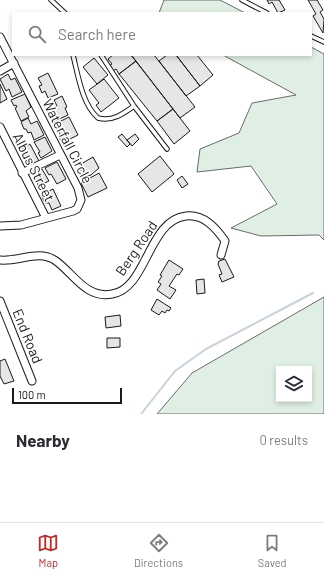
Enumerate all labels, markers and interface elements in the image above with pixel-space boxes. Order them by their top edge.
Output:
search box [12,12,312,56]
icon: search [26,23,48,45]
text: Search here [58,25,136,43]
street label: Waterfall Circle [39,96,97,186]
street label: Albus Street [9,130,59,204]
street label: Berg Road [112,217,160,279]
street label: End Road [9,306,47,366]
map controls [276,366,312,402]
button: layers [276,366,312,402]
scale bar [12,386,122,405]
text: 100 m [18,388,46,401]
text: Nearby [16,430,70,450]
text: 0 results [259,432,308,448]
tab: Map [37,532,59,569]
tab: Directions [134,532,183,569]
tab: Saved [258,532,287,569]

